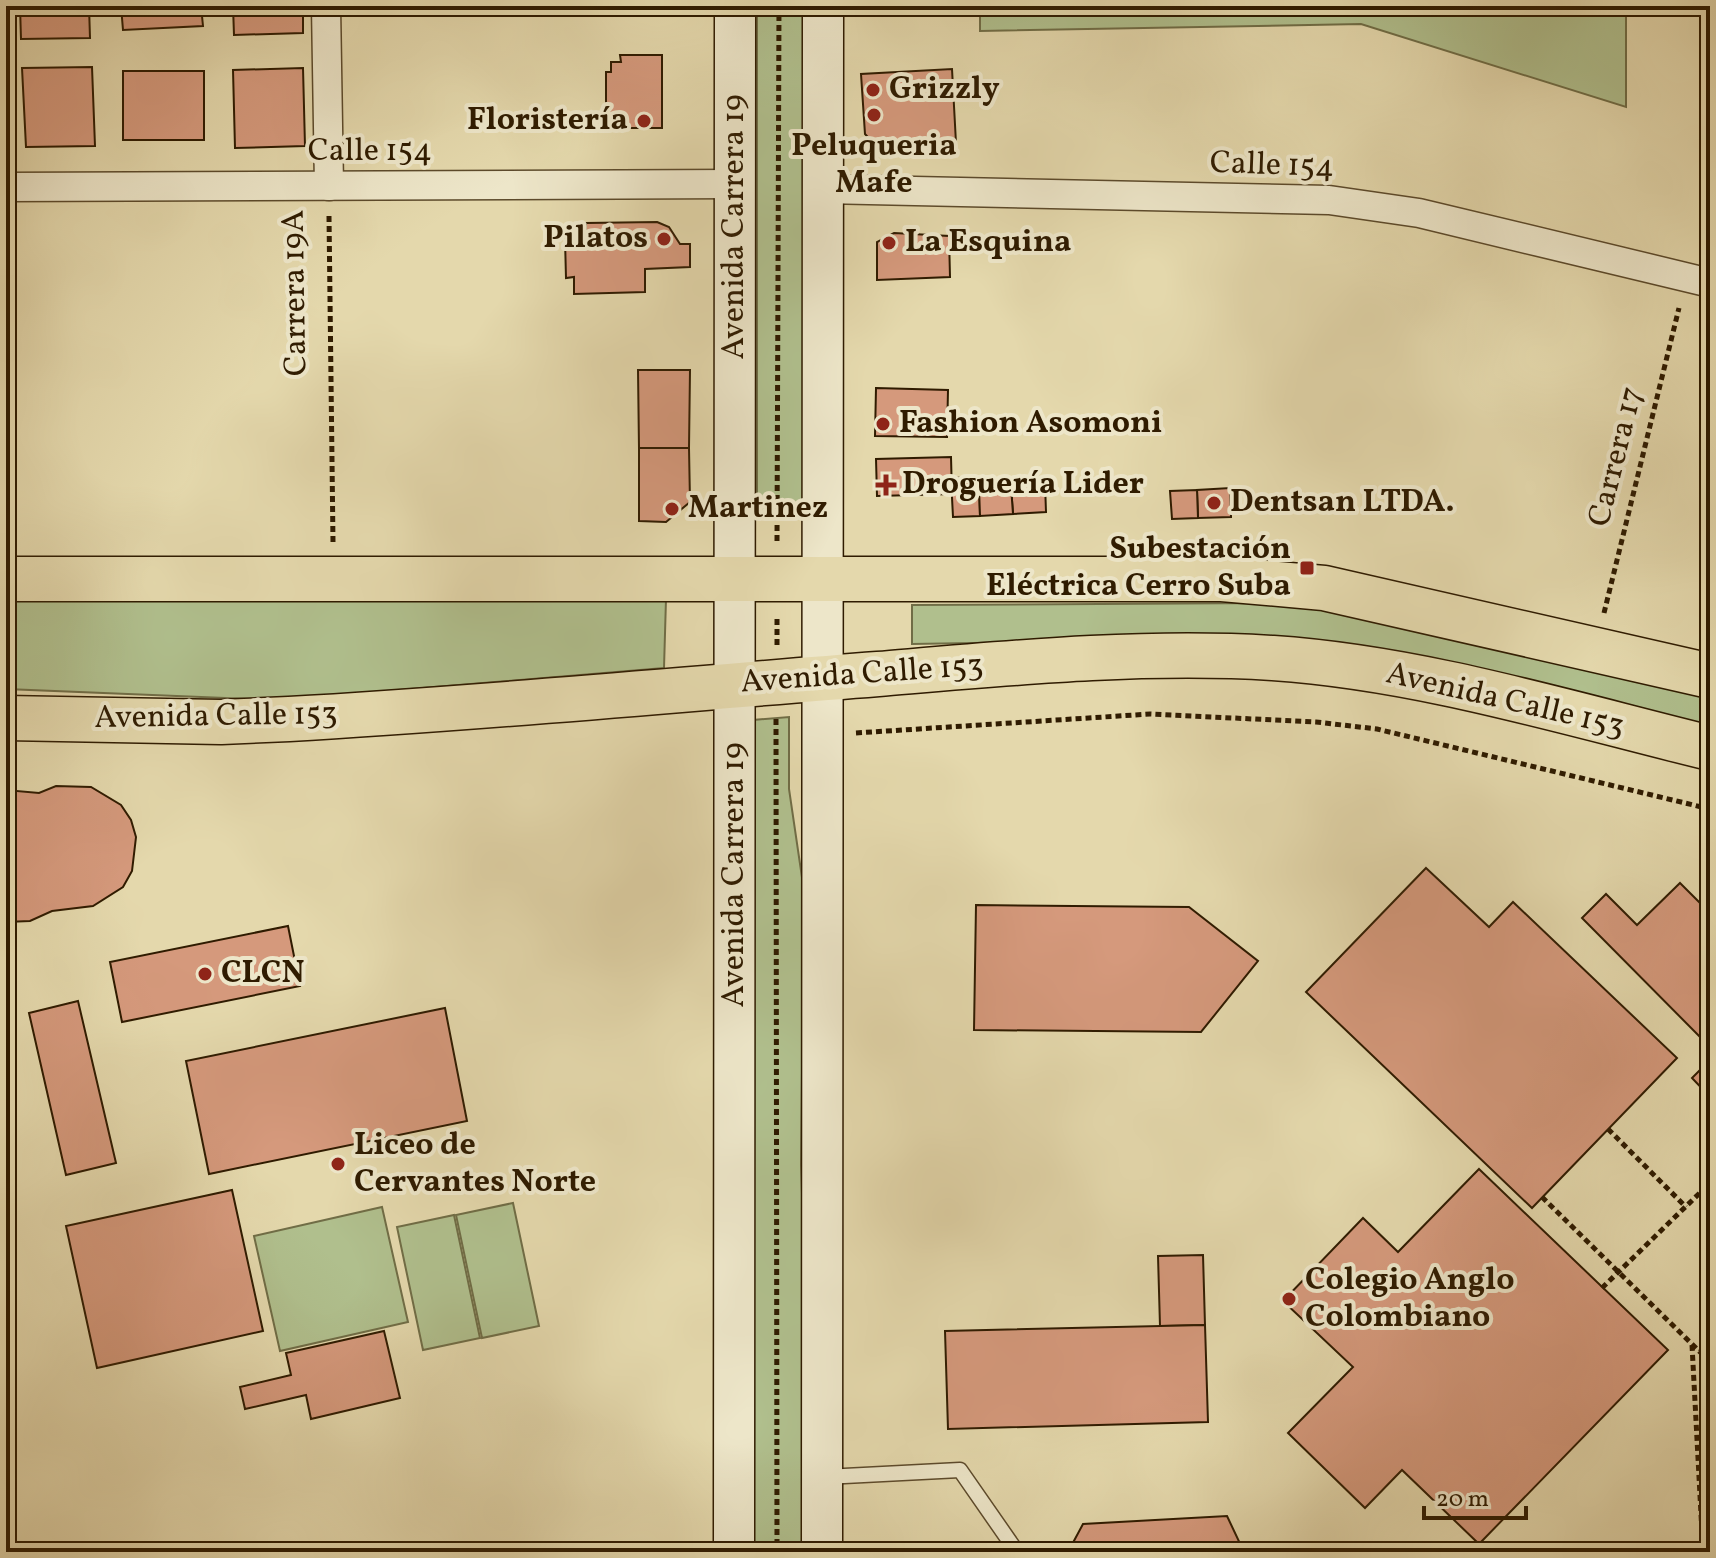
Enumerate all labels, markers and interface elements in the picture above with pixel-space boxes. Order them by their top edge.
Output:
place label: Grizzly [889,68,1000,112]
marker: Grizzly [864,81,882,99]
street label: Avenida Carrera 19 [713,94,757,360]
place label: Floristería [467,99,628,143]
marker: Peluqueria Mafe [865,106,883,124]
marker: Floristería [635,112,653,130]
place label: Peluqueria Mafe [791,125,957,206]
street label: Calle 154 [308,130,432,174]
street label: Calle 154 [1209,142,1335,190]
street label: Carrera 19A [273,210,319,376]
place label: Pilatos [543,217,648,261]
place label: La Esquina [905,221,1071,265]
marker: Pilatos [655,230,673,248]
marker: La Esquina [880,234,898,252]
street label: Carrera 17 [1578,383,1656,531]
place label: Fashion Asomoni [899,402,1162,446]
marker: Fashion Asomoni [874,415,892,433]
place label: Droguería Lider [902,463,1144,507]
marker: Droguería Lider [877,476,895,494]
place label: Dentsan LTDA. [1230,481,1455,525]
place label: Martinez [688,487,828,531]
marker: Dentsan LTDA. [1205,494,1223,512]
marker: Martinez [663,500,681,518]
place label: Subestación Eléctrica Cerro Suba [986,528,1291,609]
marker: Subestación Eléctrica Cerro Suba [1298,559,1316,577]
street label: Avenida Calle 153 [739,645,985,705]
street label: Avenida Calle 153 [1382,652,1628,750]
street label: Avenida Calle 153 [94,693,338,741]
street label: Avenida Carrera 19 [713,742,757,1008]
place label: CLCN [221,952,305,996]
marker: CLCN [196,965,214,983]
place label: Liceo de Cervantes Norte [354,1124,596,1205]
marker: Liceo de Cervantes Norte [329,1155,347,1173]
place label: Colegio Anglo Colombiano [1305,1259,1514,1340]
marker: Colegio Anglo Colombiano [1280,1290,1298,1308]
scale bar [1424,1470,1526,1520]
text: 20 m [1436,1483,1489,1517]

